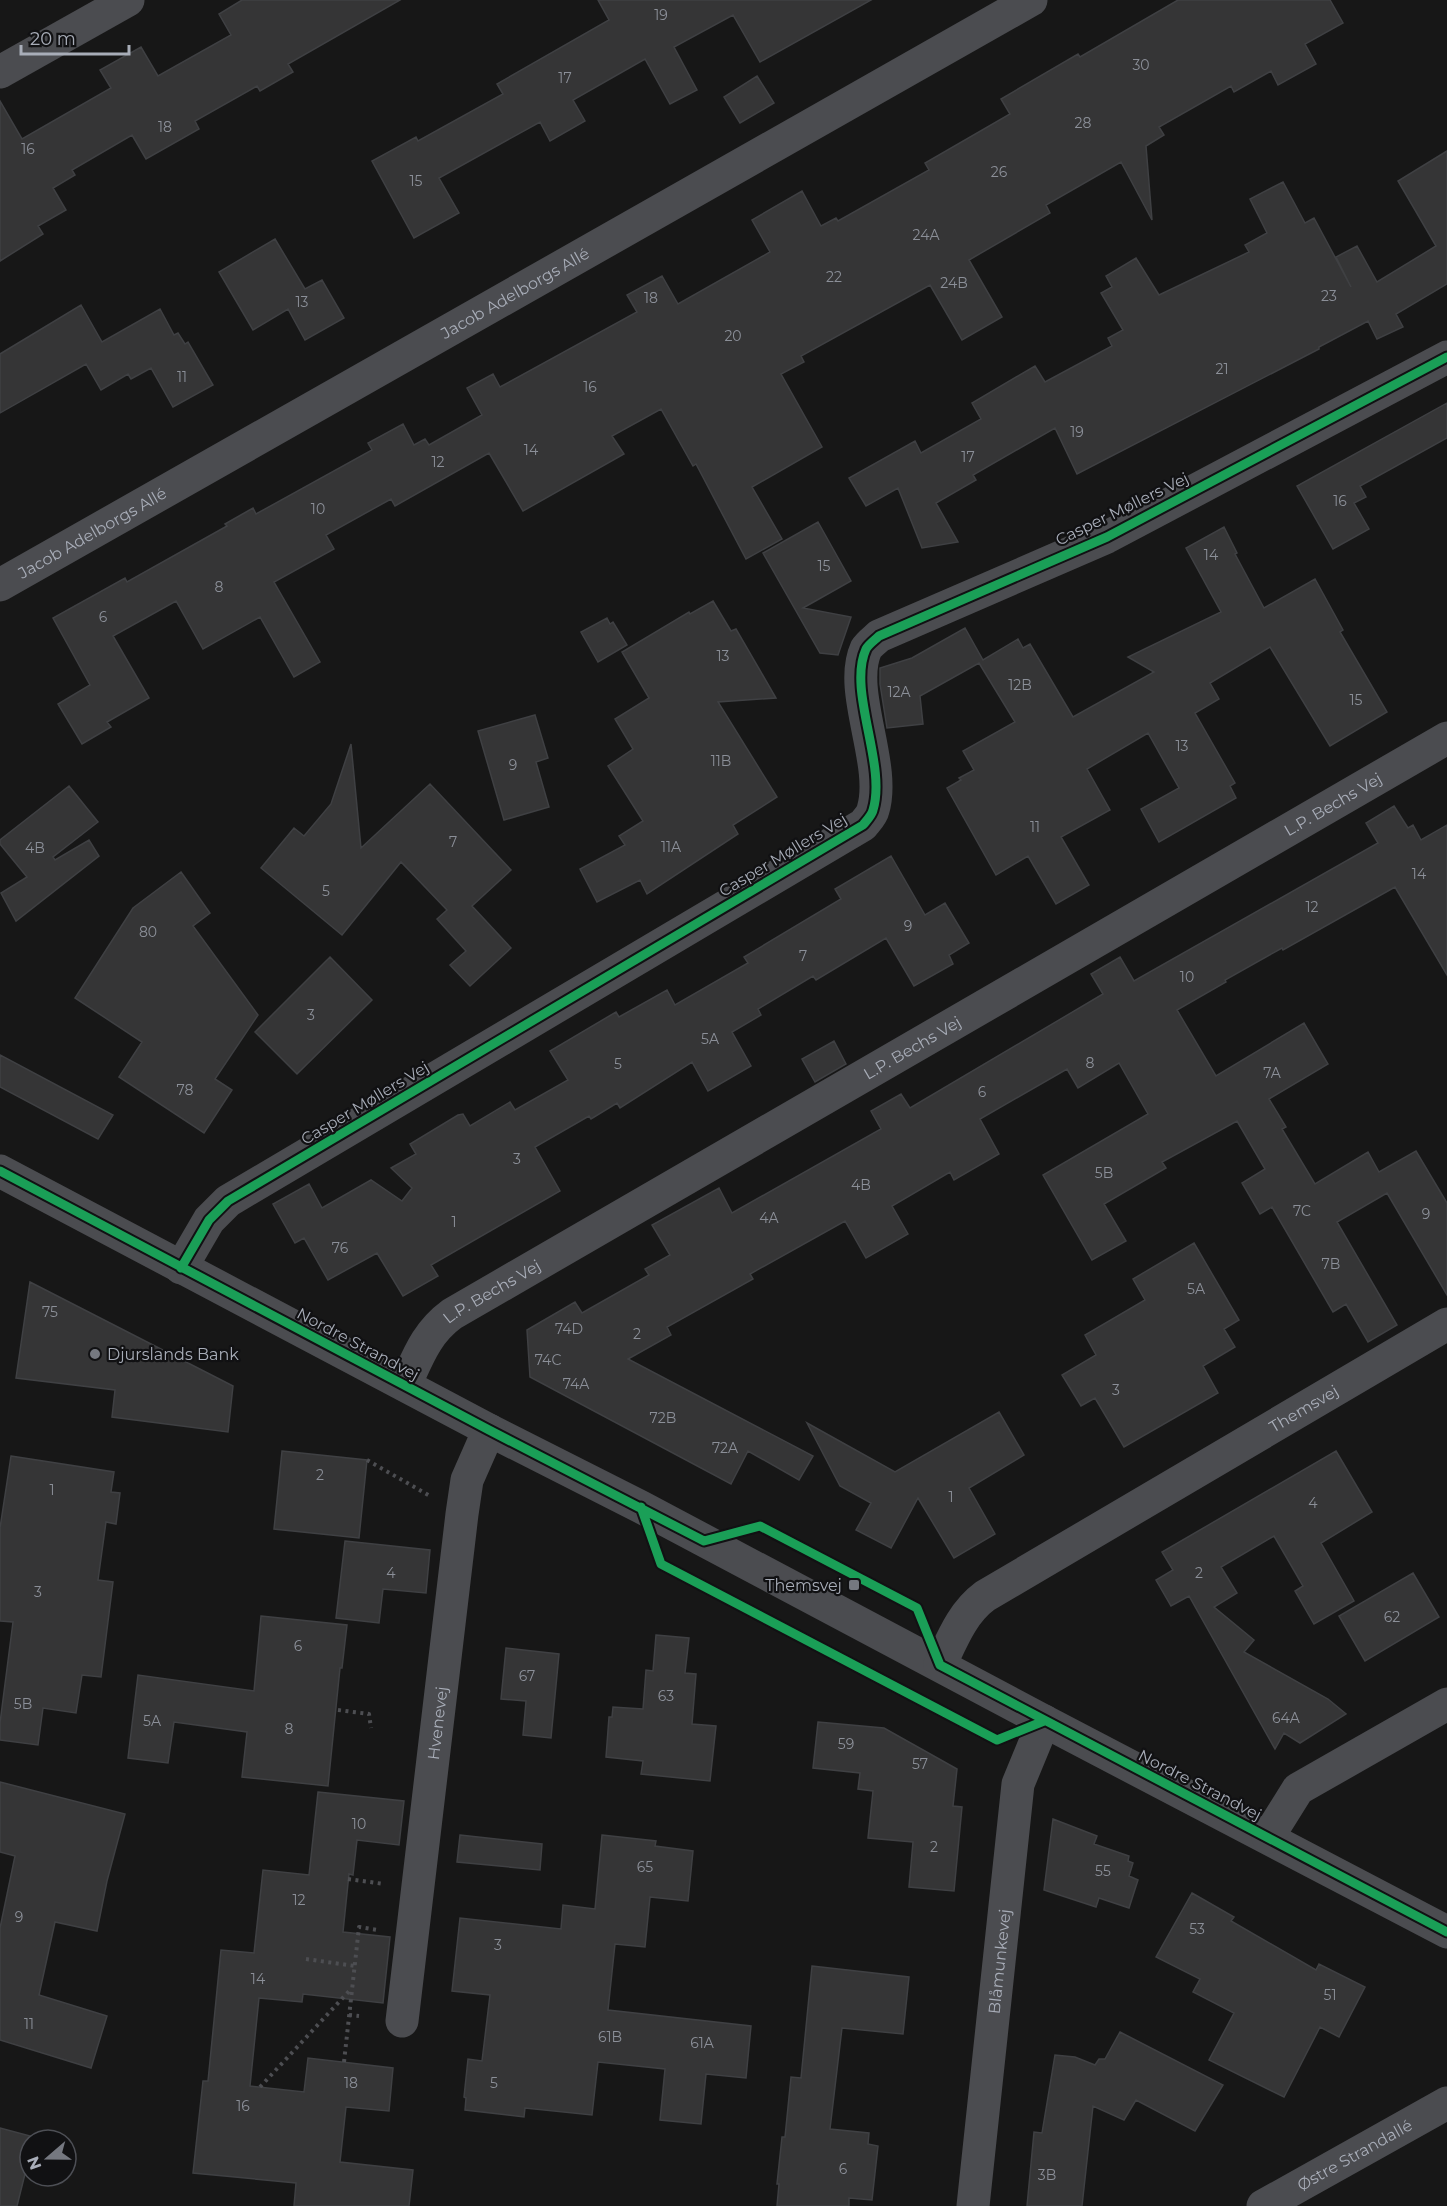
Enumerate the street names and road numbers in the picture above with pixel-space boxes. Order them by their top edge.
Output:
street label: Jacob Adelborgs Allé [436,243,592,343]
street label: Casper Møllers Vej [1052,469,1192,549]
street label: Jacob Adelborgs Allé [14,483,170,583]
street label: L.P. Bechs Vej [1281,768,1385,840]
street label: Casper Møllers Vej [716,809,850,901]
street label: L.P. Bechs Vej [860,1012,964,1083]
street label: Casper Møllers Vej [298,1057,432,1149]
street label: L.P. Bechs Vej [439,1255,544,1327]
street label: Nordre Strandvej [294,1304,422,1384]
street label: Themsvej [1266,1381,1341,1436]
street label: Hvenevej [423,1685,451,1761]
street label: Nordre Strandvej [1135,1746,1265,1824]
street label: Blåmunkevej [984,1908,1014,2015]
street label: Østre Strandallé [1294,2115,1415,2194]

